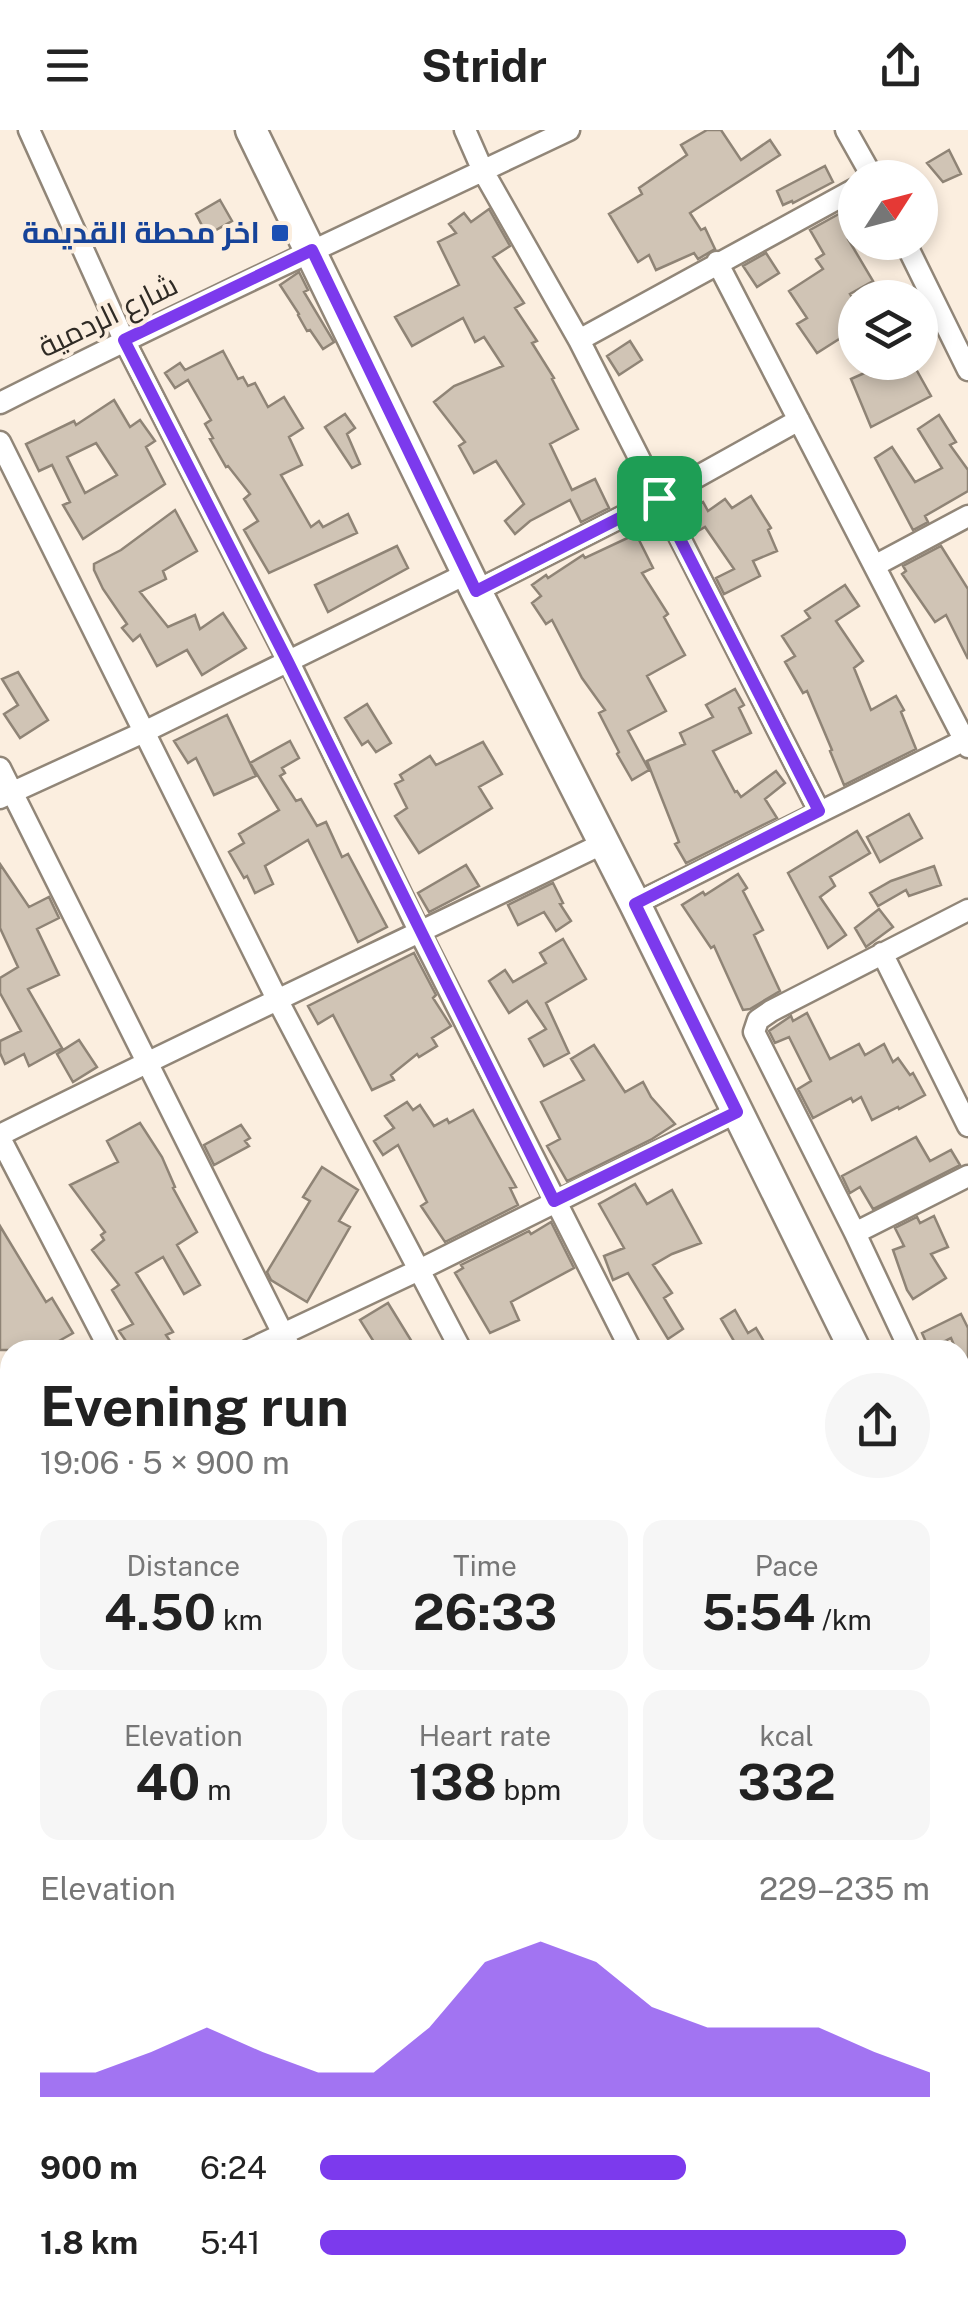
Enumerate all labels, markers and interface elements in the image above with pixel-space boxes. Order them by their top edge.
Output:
icon: menu [40,38,95,93]
icon: share [873,38,928,93]
text: Stridr [421,39,547,92]
north arrow [838,160,938,260]
map controls [838,160,938,380]
place label: اخر محطة القديمة [22,214,260,251]
marker: اخر محطة القديمة [269,222,291,244]
street label: شارع الردمية [32,266,184,367]
button: layers [838,280,938,380]
pin [617,456,702,541]
icon: arrive [632,471,687,526]
button: share [825,1373,930,1478]
text: Evening run [40,1374,349,1438]
text: 19:06 · 5 × 900 m [40,1444,290,1481]
text: Distance [127,1549,240,1582]
text: Time [453,1549,517,1582]
text: Pace [755,1549,819,1582]
text: 4.50 [104,1582,216,1641]
text: 26:33 [413,1582,557,1641]
text: 5:54 [701,1582,815,1641]
text: km [216,1603,263,1636]
text: /km [815,1603,872,1636]
text: Elevation [124,1719,243,1752]
text: Heart rate [419,1719,551,1752]
text: kcal [760,1719,814,1752]
text: 40 [135,1752,200,1811]
text: 138 [409,1752,497,1811]
text: 332 [738,1752,836,1811]
text: m [200,1773,231,1806]
text: bpm [497,1773,561,1806]
text: Elevation [40,1870,176,1907]
text: 229–235 m [759,1870,930,1907]
text: 900 m [40,2149,138,2186]
text: 6:24 [200,2149,267,2186]
text: 1.8 km [40,2224,138,2261]
text: 5:41 [200,2224,261,2261]

